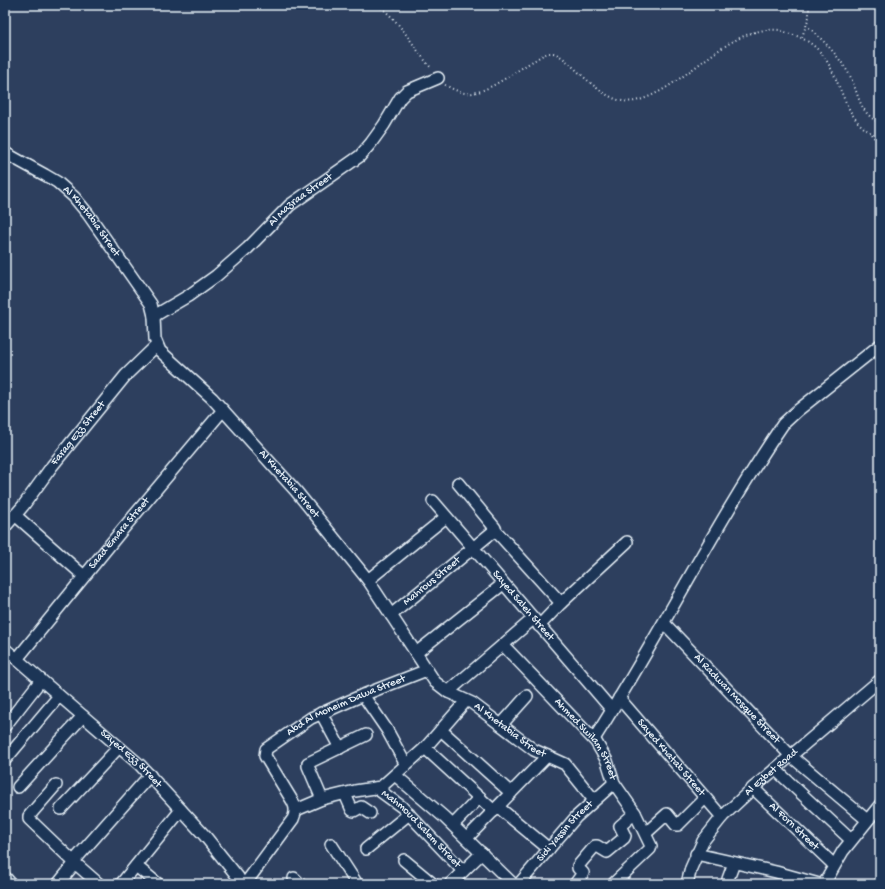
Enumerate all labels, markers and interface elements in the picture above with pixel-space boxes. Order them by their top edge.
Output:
street label: Al Mazraa Street [266,170,336,229]
street label: Al Khetabia Street [60,184,123,260]
street label: Farag Ezz Street [48,398,109,469]
street label: Al Khetabia Street [256,448,322,522]
street label: Saad Emara Street [86,494,153,572]
street label: Mahrous Street [401,554,464,608]
street label: Sayed Saleh Street [489,568,557,645]
street label: Al Radwan Mosque Street [691,652,783,747]
street label: Abd Al Moneim Dawa Street [284,672,409,739]
street label: Ahmed Swilam Street [551,696,619,783]
street label: Al Khetabia Street [471,700,549,761]
street label: Sayed Khatab Street [634,717,708,800]
street label: Sayed Ezz Street [97,727,165,792]
street label: Al Ezbet Road [742,746,801,799]
street label: Mahmoud Salem Street [379,788,464,872]
street label: Sidi Yassin Street [535,798,597,864]
street label: Al Forn Street [766,800,822,854]

